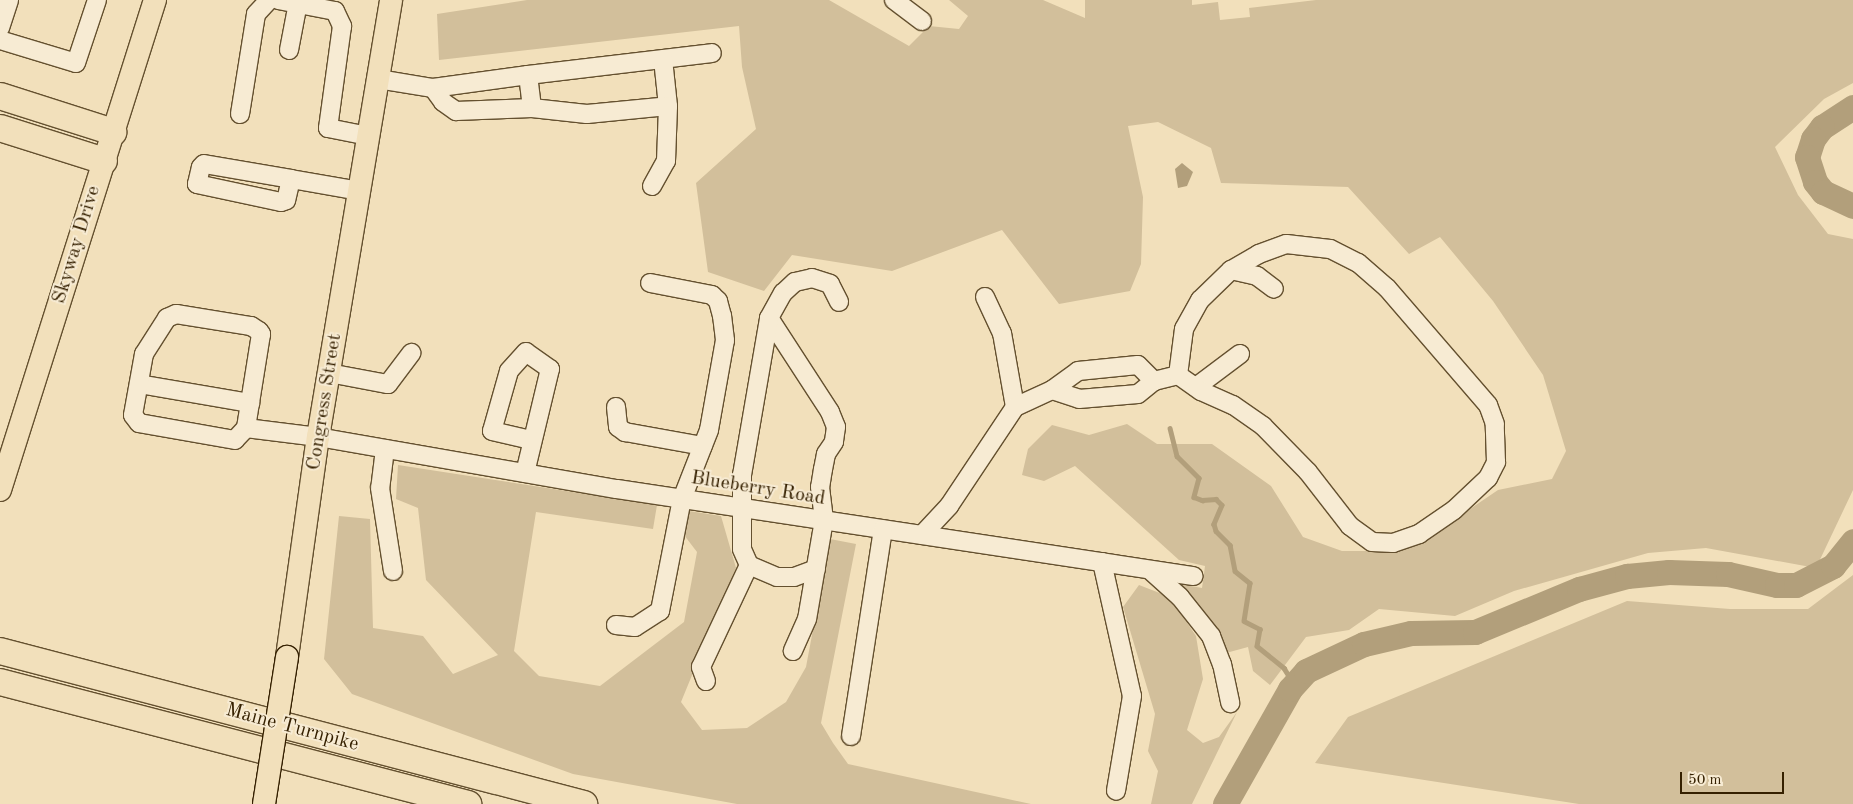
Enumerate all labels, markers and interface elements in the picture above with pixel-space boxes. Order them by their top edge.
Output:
street label: Skyway Drive [48,183,106,307]
street label: Congress Street [302,332,348,472]
street label: Blueberry Road [689,467,827,511]
street label: Maine Turnpike [223,699,361,757]
scale bar [1683,762,1787,794]
text: 50 m [1688,773,1722,788]

